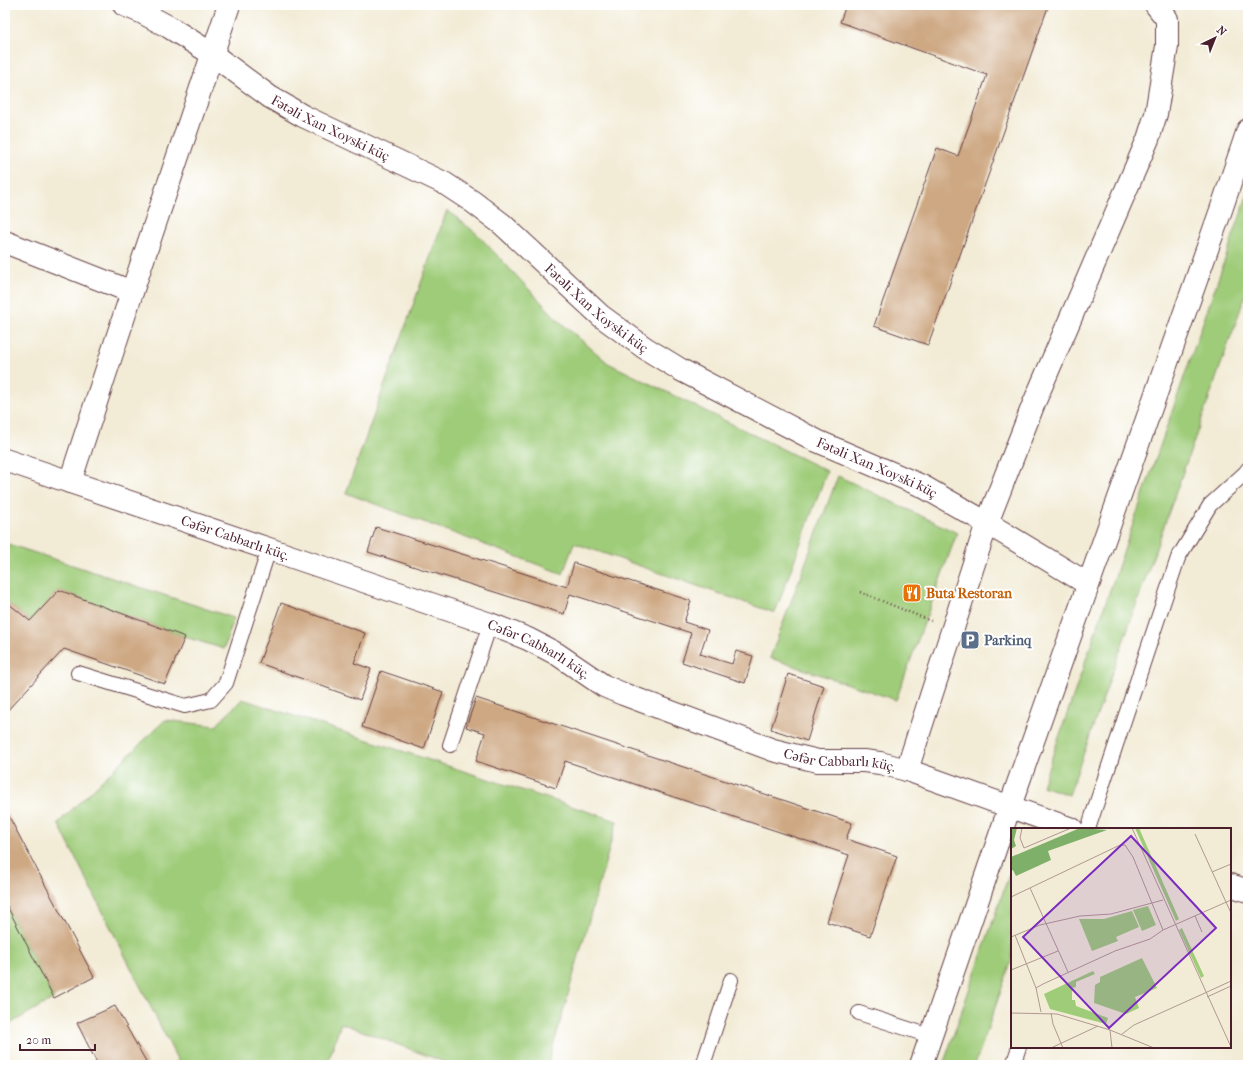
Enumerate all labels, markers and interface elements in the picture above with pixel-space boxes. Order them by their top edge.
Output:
north arrow [1195,18,1235,58]
text: N [1214,23,1229,39]
street label: Fətəli Xan Xoyski küç [268,91,392,164]
street label: Fətəli Xan Xoyski küç [541,260,652,356]
street label: Fətəli Xan Xoyski küç [814,433,940,501]
street label: Cəfər Cabbarlı küç. [179,511,292,564]
restaurant icon: Buta Restoran [901,582,923,604]
place label: Buta Restoran [926,585,1013,602]
street label: Cəfər Cabbarlı küç. [485,615,594,683]
parking icon: Parkinq [959,629,981,651]
place label: Parkinq [984,632,1032,649]
street label: Cəfər Cabbarlı küç. [782,744,898,775]
inset map [1011,828,1231,1048]
scale bar [20,1026,95,1052]
text: 20 m [26,1033,51,1047]

